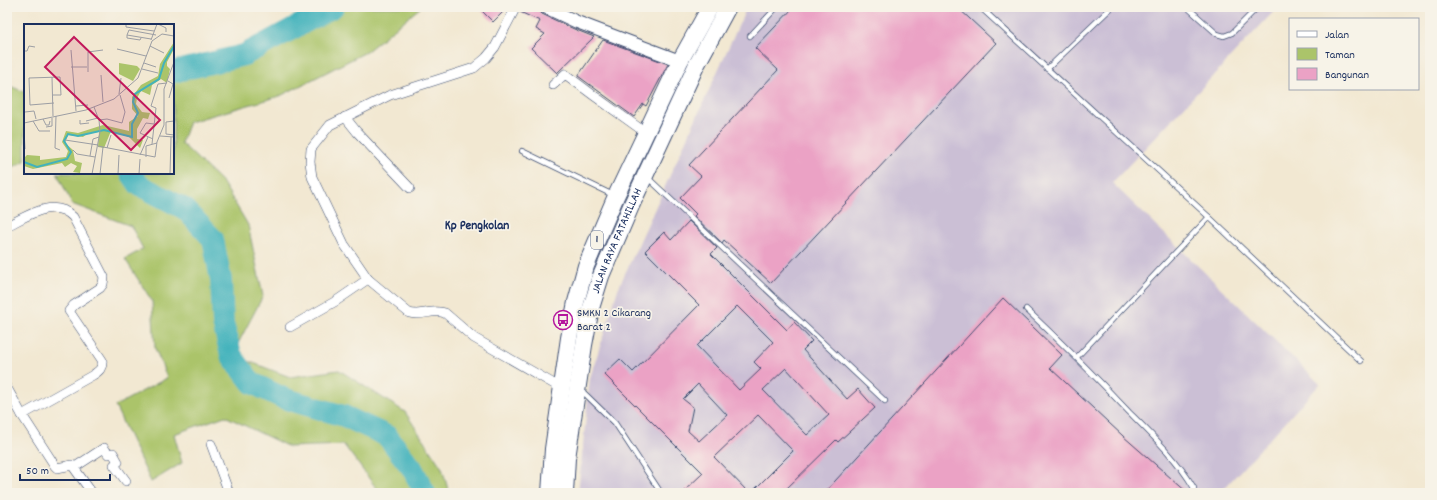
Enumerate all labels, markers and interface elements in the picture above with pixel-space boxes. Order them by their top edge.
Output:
legend [1289,18,1419,90]
inset map [24,24,174,174]
text: Jalan [1325,27,1349,44]
text: Taman [1325,47,1355,64]
text: Bangunan [1325,67,1369,84]
street label: JALAN RAYA FATAHILLAH [588,185,647,296]
district label: Kp Pengkolan [445,217,509,236]
road number: 1 [591,231,603,249]
place label: SMKN 2 Cikarang Barat 2 [577,305,651,336]
bus stop icon: SMKN 2 Cikarang Barat 2 [552,309,574,331]
scale bar [20,456,110,482]
text: 50 m [26,463,49,480]

